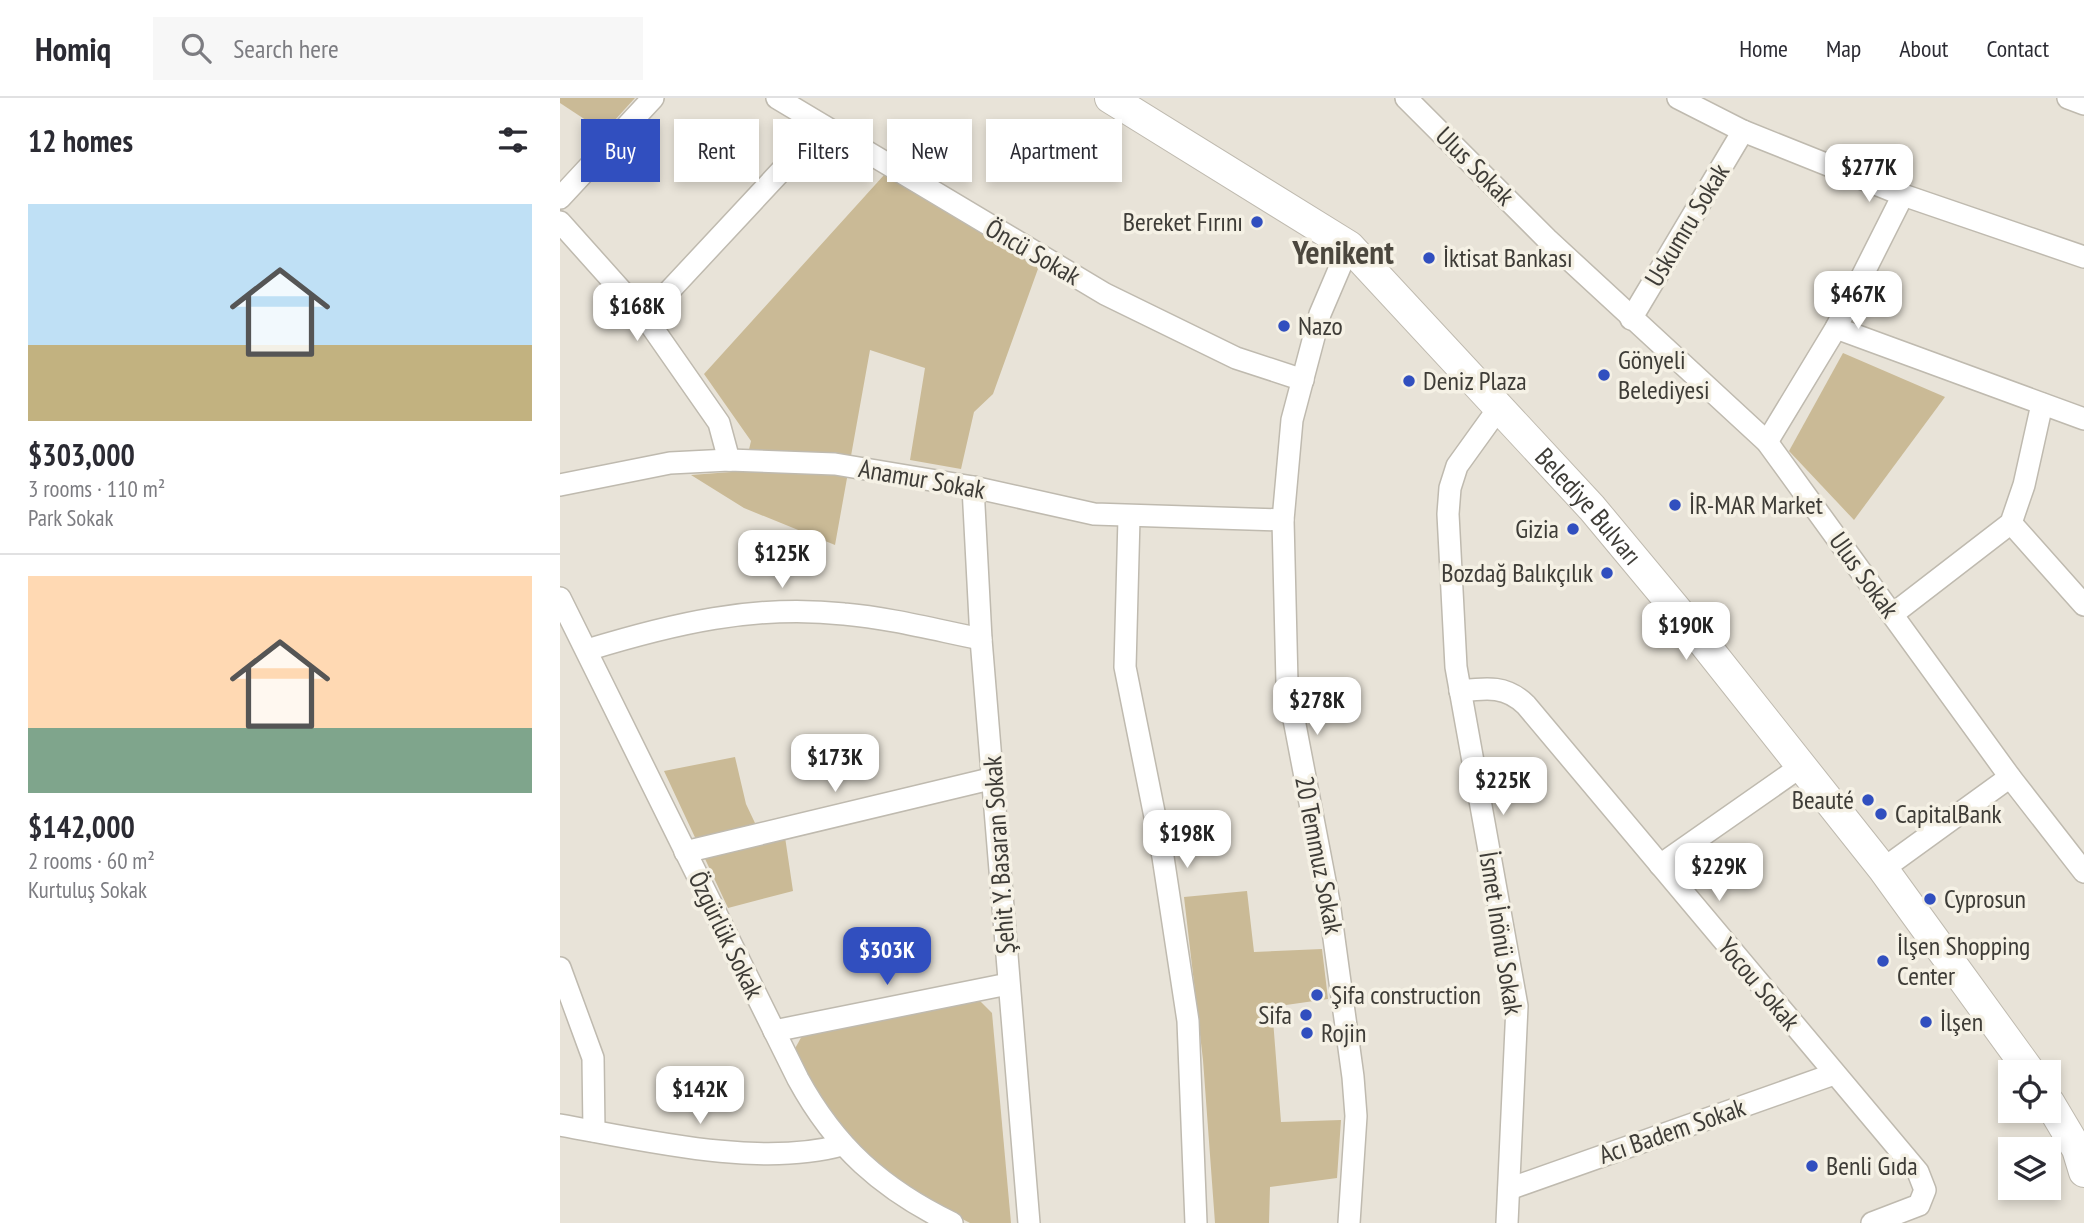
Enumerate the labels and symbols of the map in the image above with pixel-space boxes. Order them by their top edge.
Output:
street label: Ulus Sokak [1429,119,1522,212]
pin: $277K [1820,144,1918,204]
street label: Uskumru Sokak [1637,157,1736,292]
place label: Bereket Fırını [1123,205,1243,238]
street label: Öncü Sokak [980,211,1087,292]
marker: Bereket Fırını [1249,214,1265,230]
district label: Yenikent [1291,230,1394,273]
place label: İktisat Bankası [1443,241,1573,274]
marker: İktisat Bankası [1421,250,1437,266]
pin: $467K [1809,272,1907,331]
pin: $168K [588,284,686,343]
place label: Nazo [1298,309,1343,342]
marker: Nazo [1276,318,1292,334]
place label: Gönyeli Belediyesi [1618,343,1710,406]
place label: Deniz Plaza [1423,364,1527,397]
marker: Gönyeli Belediyesi [1596,367,1612,383]
marker: Deniz Plaza [1401,373,1417,389]
street label: Belediye Bulvarı [1528,441,1649,572]
street label: Anamur Sokak [856,451,988,506]
place label: İR-MAR Market [1689,488,1823,521]
marker: İR-MAR Market [1667,497,1683,513]
place label: Gizia [1515,512,1559,545]
marker: Gizia [1565,521,1581,537]
street label: Ulus Sokak [1822,525,1907,624]
pin: $125K [733,531,831,590]
place label: Bozdağ Balıkçılık [1441,556,1593,589]
marker: Bozdağ Balıkçılık [1599,565,1615,581]
pin: $190K [1637,602,1735,662]
pin: $278K [1268,678,1366,737]
pin: $173K [786,734,884,794]
street label: Şehit Y. Basaran Sokak [975,755,1022,955]
pin: $225K [1454,758,1552,817]
street label: 20 Temmuz Sokak [1288,773,1351,937]
place label: Beauté [1792,783,1854,816]
marker: Beauté [1860,792,1876,808]
place label: CapitalBank [1895,797,2002,830]
marker: CapitalBank [1873,806,1889,822]
pin: $198K [1138,810,1236,870]
pin: $229K [1670,844,1768,903]
street label: İsmet İnönü Sokak [1472,849,1531,1017]
street label: Özgürlük Sokak [681,866,771,1004]
place label: Cyprosun [1944,882,2026,915]
marker: Cyprosun [1922,891,1938,907]
pin: $303K [838,928,936,987]
place label: İlşen Shopping Center [1897,929,2030,992]
street label: Yocou Sokak [1711,931,1808,1037]
marker: İlşen Shopping Center [1875,953,1891,969]
place label: Şifa construction [1331,978,1481,1011]
marker: Şifa construction [1309,987,1325,1003]
place label: Sifa [1258,998,1292,1031]
place label: İlşen [1940,1005,1983,1038]
marker: Sifa [1298,1007,1314,1023]
marker: İlşen [1918,1014,1934,1030]
place label: Rojin [1321,1016,1366,1049]
marker: Rojin [1299,1025,1315,1041]
pin: $142K [651,1066,749,1126]
street label: Acı Badem Sokak [1594,1090,1749,1171]
place label: Benli Gıda [1826,1149,1918,1182]
marker: Benli Gıda [1804,1158,1820,1174]

